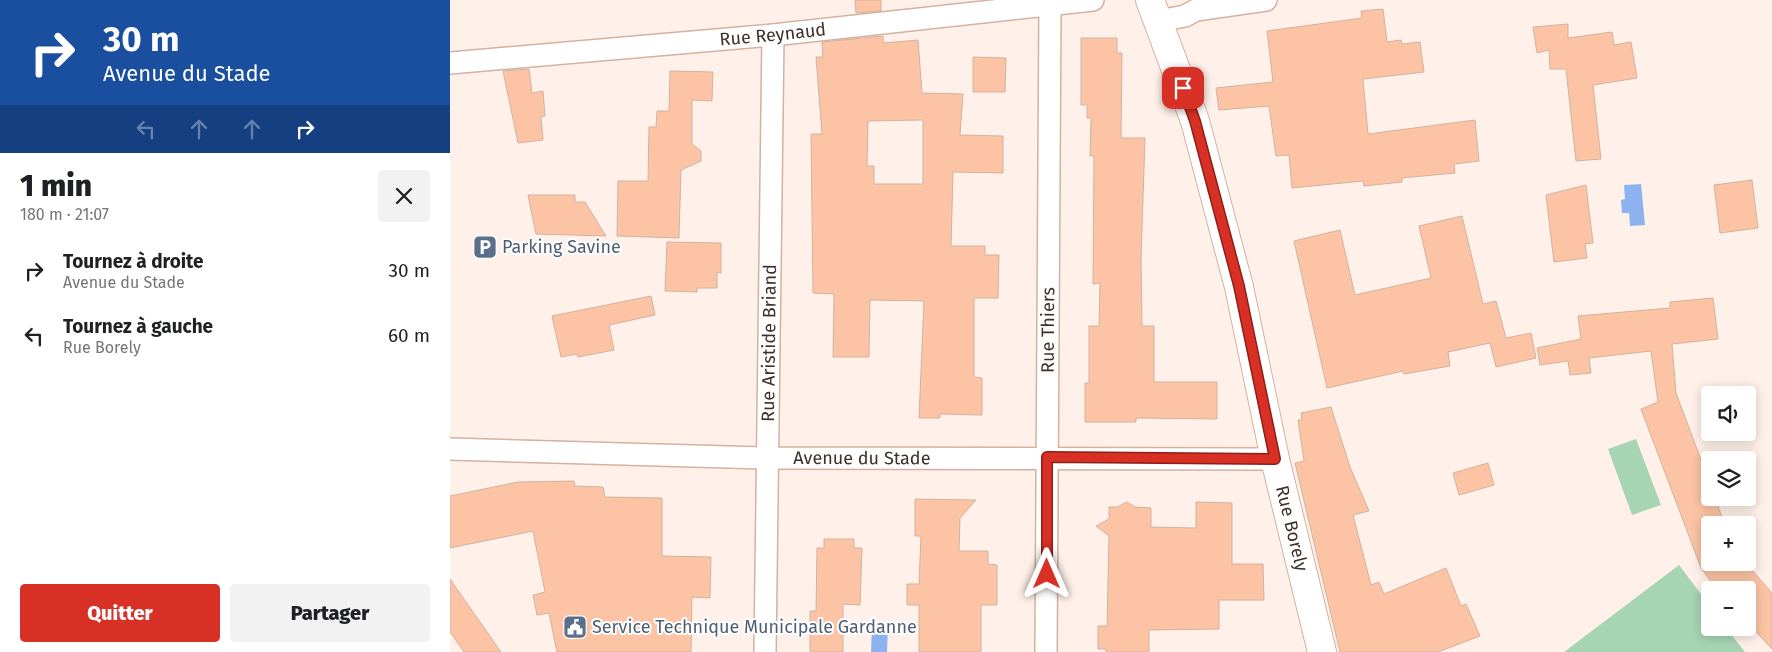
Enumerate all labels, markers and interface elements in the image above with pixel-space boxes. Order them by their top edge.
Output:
text: 30 m [103,18,180,60]
street label: Rue Reynaud [719,18,827,51]
icon: right [20,20,85,85]
text: Avenue du Stade [103,60,271,87]
pin [1162,67,1204,109]
icon: arrive [1169,74,1197,102]
icon: left [132,115,160,143]
icon: ahead [185,115,213,143]
icon: ahead [238,115,266,143]
icon: right [291,115,319,143]
text: 1 min [20,168,92,204]
button: close [378,170,430,222]
text: 180 m · 21:07 [20,205,109,224]
parking icon: Parking Savine [472,234,498,260]
place label: Parking Savine [502,236,621,258]
text: Tournez à droite [63,250,204,273]
icon: right [20,257,48,285]
text: 30 m [389,259,430,282]
street label: Rue Aristide Briand [757,264,781,422]
text: Avenue du Stade [63,273,185,292]
street label: Rue Thiers [1037,287,1059,373]
text: Tournez à gauche [63,315,213,338]
icon: left [20,322,48,350]
text: 60 m [388,324,430,347]
text: Rue Borely [63,338,141,357]
map controls [1701,386,1756,636]
button: sound [1701,386,1756,441]
street label: Avenue du Stade [793,447,930,469]
button: layers [1701,451,1756,506]
street label: Rue Borely [1271,483,1313,574]
button: + [1701,516,1756,571]
position arrow [1020,547,1072,599]
button: − [1701,581,1756,636]
button: Quitter [20,584,220,642]
button: Partager [230,584,430,642]
public building icon: Service Technique Municipale Gardanne [562,614,588,640]
place label: Service Technique Municipale Gardanne [592,616,917,638]

